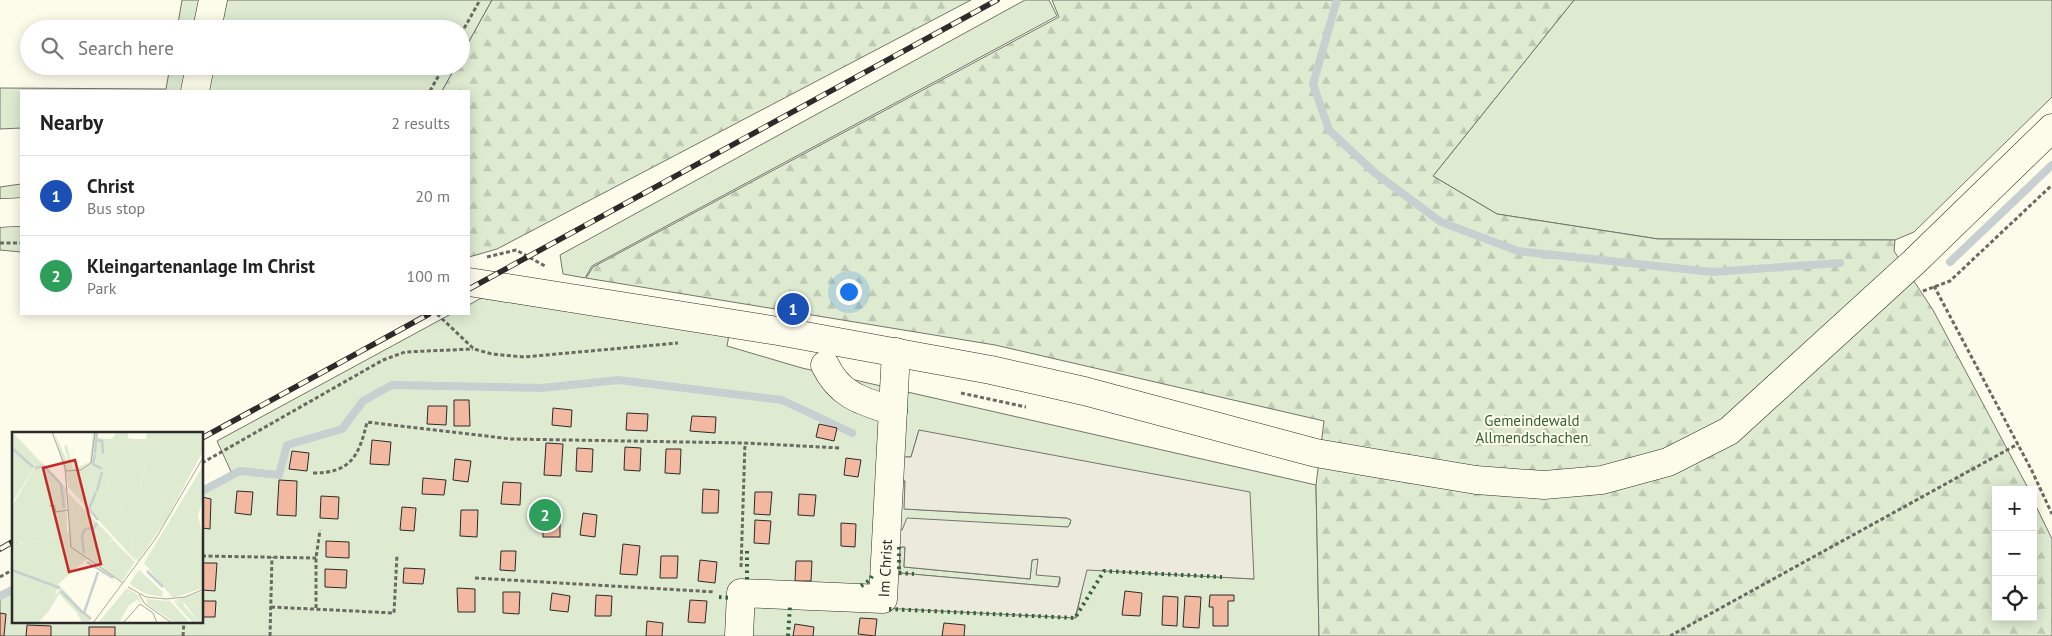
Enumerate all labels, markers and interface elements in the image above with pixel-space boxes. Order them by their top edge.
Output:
search box [20,20,470,75]
icon: search [38,34,66,62]
text: Search here [78,36,174,60]
text: Nearby [40,109,103,136]
text: 2 results [391,113,450,133]
text: Christ [87,174,134,198]
text: 1 [51,186,61,206]
text: 20 m [415,186,450,206]
text: Bus stop [87,198,145,218]
text: Kleingartenanlage Im Christ [87,254,315,278]
text: 2 [51,266,61,286]
text: 100 m [407,266,450,286]
text: Park [87,278,116,298]
your location [836,279,862,305]
pin: 1 [777,290,809,328]
park label: Gemeindewald Allmendschachen [1475,411,1589,447]
inset map [12,432,204,624]
map controls [1992,486,2037,621]
button: + [1992,486,2037,531]
pin: 2 [529,496,561,534]
button: − [1992,531,2037,576]
street label: Im Christ [874,539,896,598]
button: locate [1992,576,2037,621]

